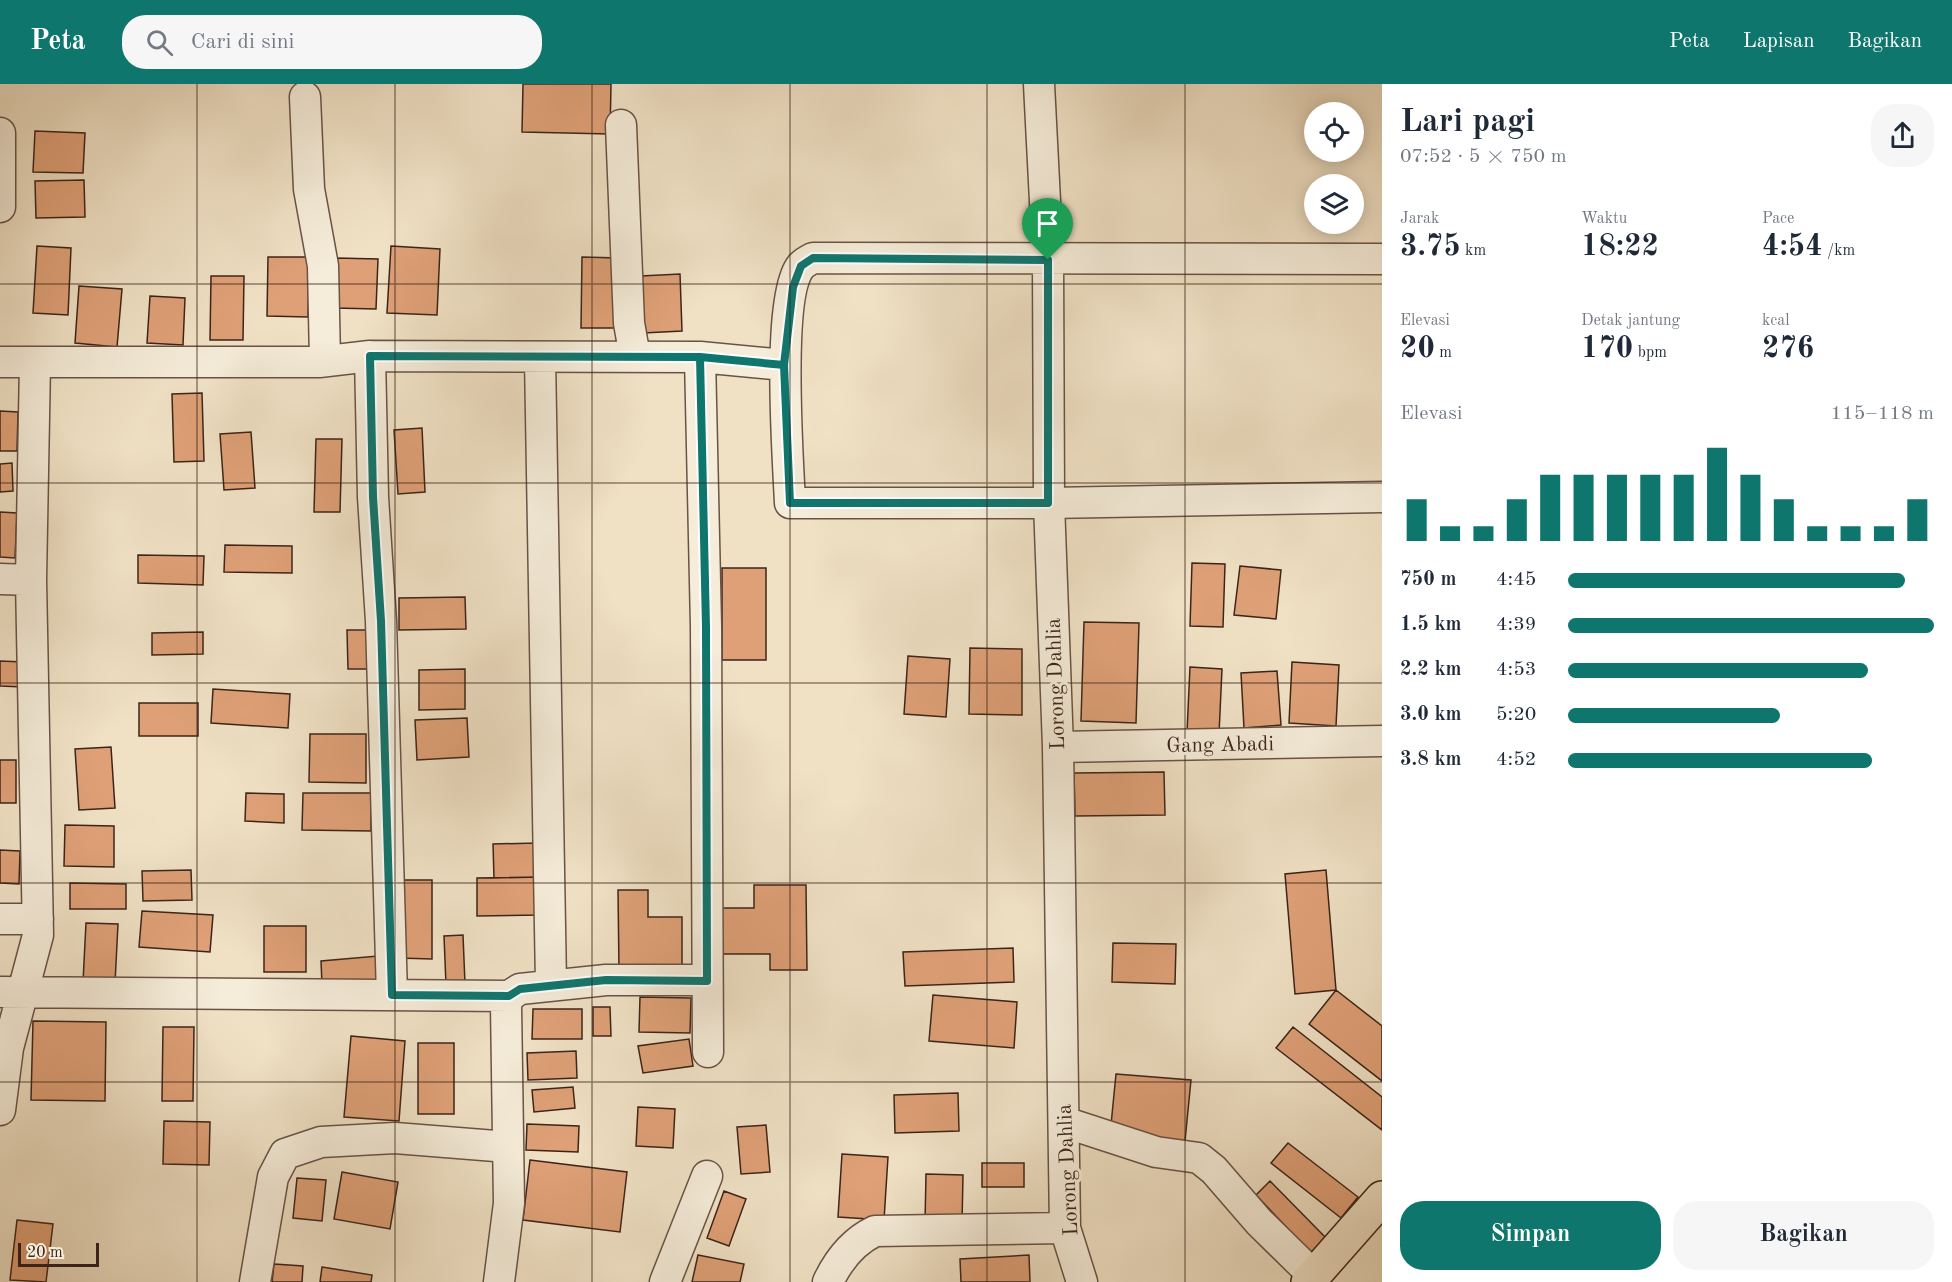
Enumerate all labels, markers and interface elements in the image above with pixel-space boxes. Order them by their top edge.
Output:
search box [122,15,542,69]
icon: search [143,26,176,59]
text: Peta [30,28,86,56]
text: Cari di sini [191,31,294,53]
text: Peta [1669,31,1710,52]
text: Lapisan [1743,31,1814,52]
text: Bagikan [1847,31,1922,52]
map controls [1304,102,1364,234]
button: locate [1304,102,1364,162]
button: share [1871,104,1934,167]
text: Lari pagi [1400,106,1535,139]
text: 07:52 · 5 × 750 m [1400,147,1567,167]
button: layers [1304,174,1364,234]
pin [1022,198,1073,260]
icon: arrive [1031,207,1064,240]
text: Jarak [1400,211,1439,227]
text: Waktu [1581,211,1627,227]
text: Pace [1762,211,1794,227]
text: 3.75 [1400,232,1461,262]
text: 18:22 [1581,232,1659,262]
text: 4:54 [1762,232,1823,262]
text: km [1461,243,1486,259]
text: /km [1823,243,1855,259]
text: Elevasi [1400,313,1450,329]
text: Detak jantung [1581,313,1680,329]
text: kcal [1762,313,1790,329]
text: 20 [1400,334,1435,364]
text: 170 [1581,334,1633,364]
text: 276 [1762,334,1814,364]
text: m [1435,345,1452,361]
text: bpm [1633,345,1667,361]
text: Elevasi [1400,404,1462,424]
text: 115–118 m [1831,404,1934,424]
text: 750 m [1400,570,1456,590]
text: 4:45 [1496,570,1536,590]
text: 1.5 km [1400,615,1462,635]
text: 4:39 [1496,615,1536,635]
street label: Lorong Dahlia [1044,618,1069,750]
text: 2.2 km [1400,660,1462,680]
text: 4:53 [1496,660,1536,680]
text: 3.0 km [1400,705,1462,725]
text: 5:20 [1496,705,1536,725]
street label: Gang Abadi [1166,734,1274,757]
text: 3.8 km [1400,750,1462,770]
text: 4:52 [1496,750,1536,770]
street label: Lorong Dahlia [1055,1103,1082,1236]
button: Simpan [1400,1201,1661,1270]
button: Bagikan [1673,1201,1934,1270]
scale bar [18,1240,99,1268]
text: 20 m [27,1245,63,1261]

